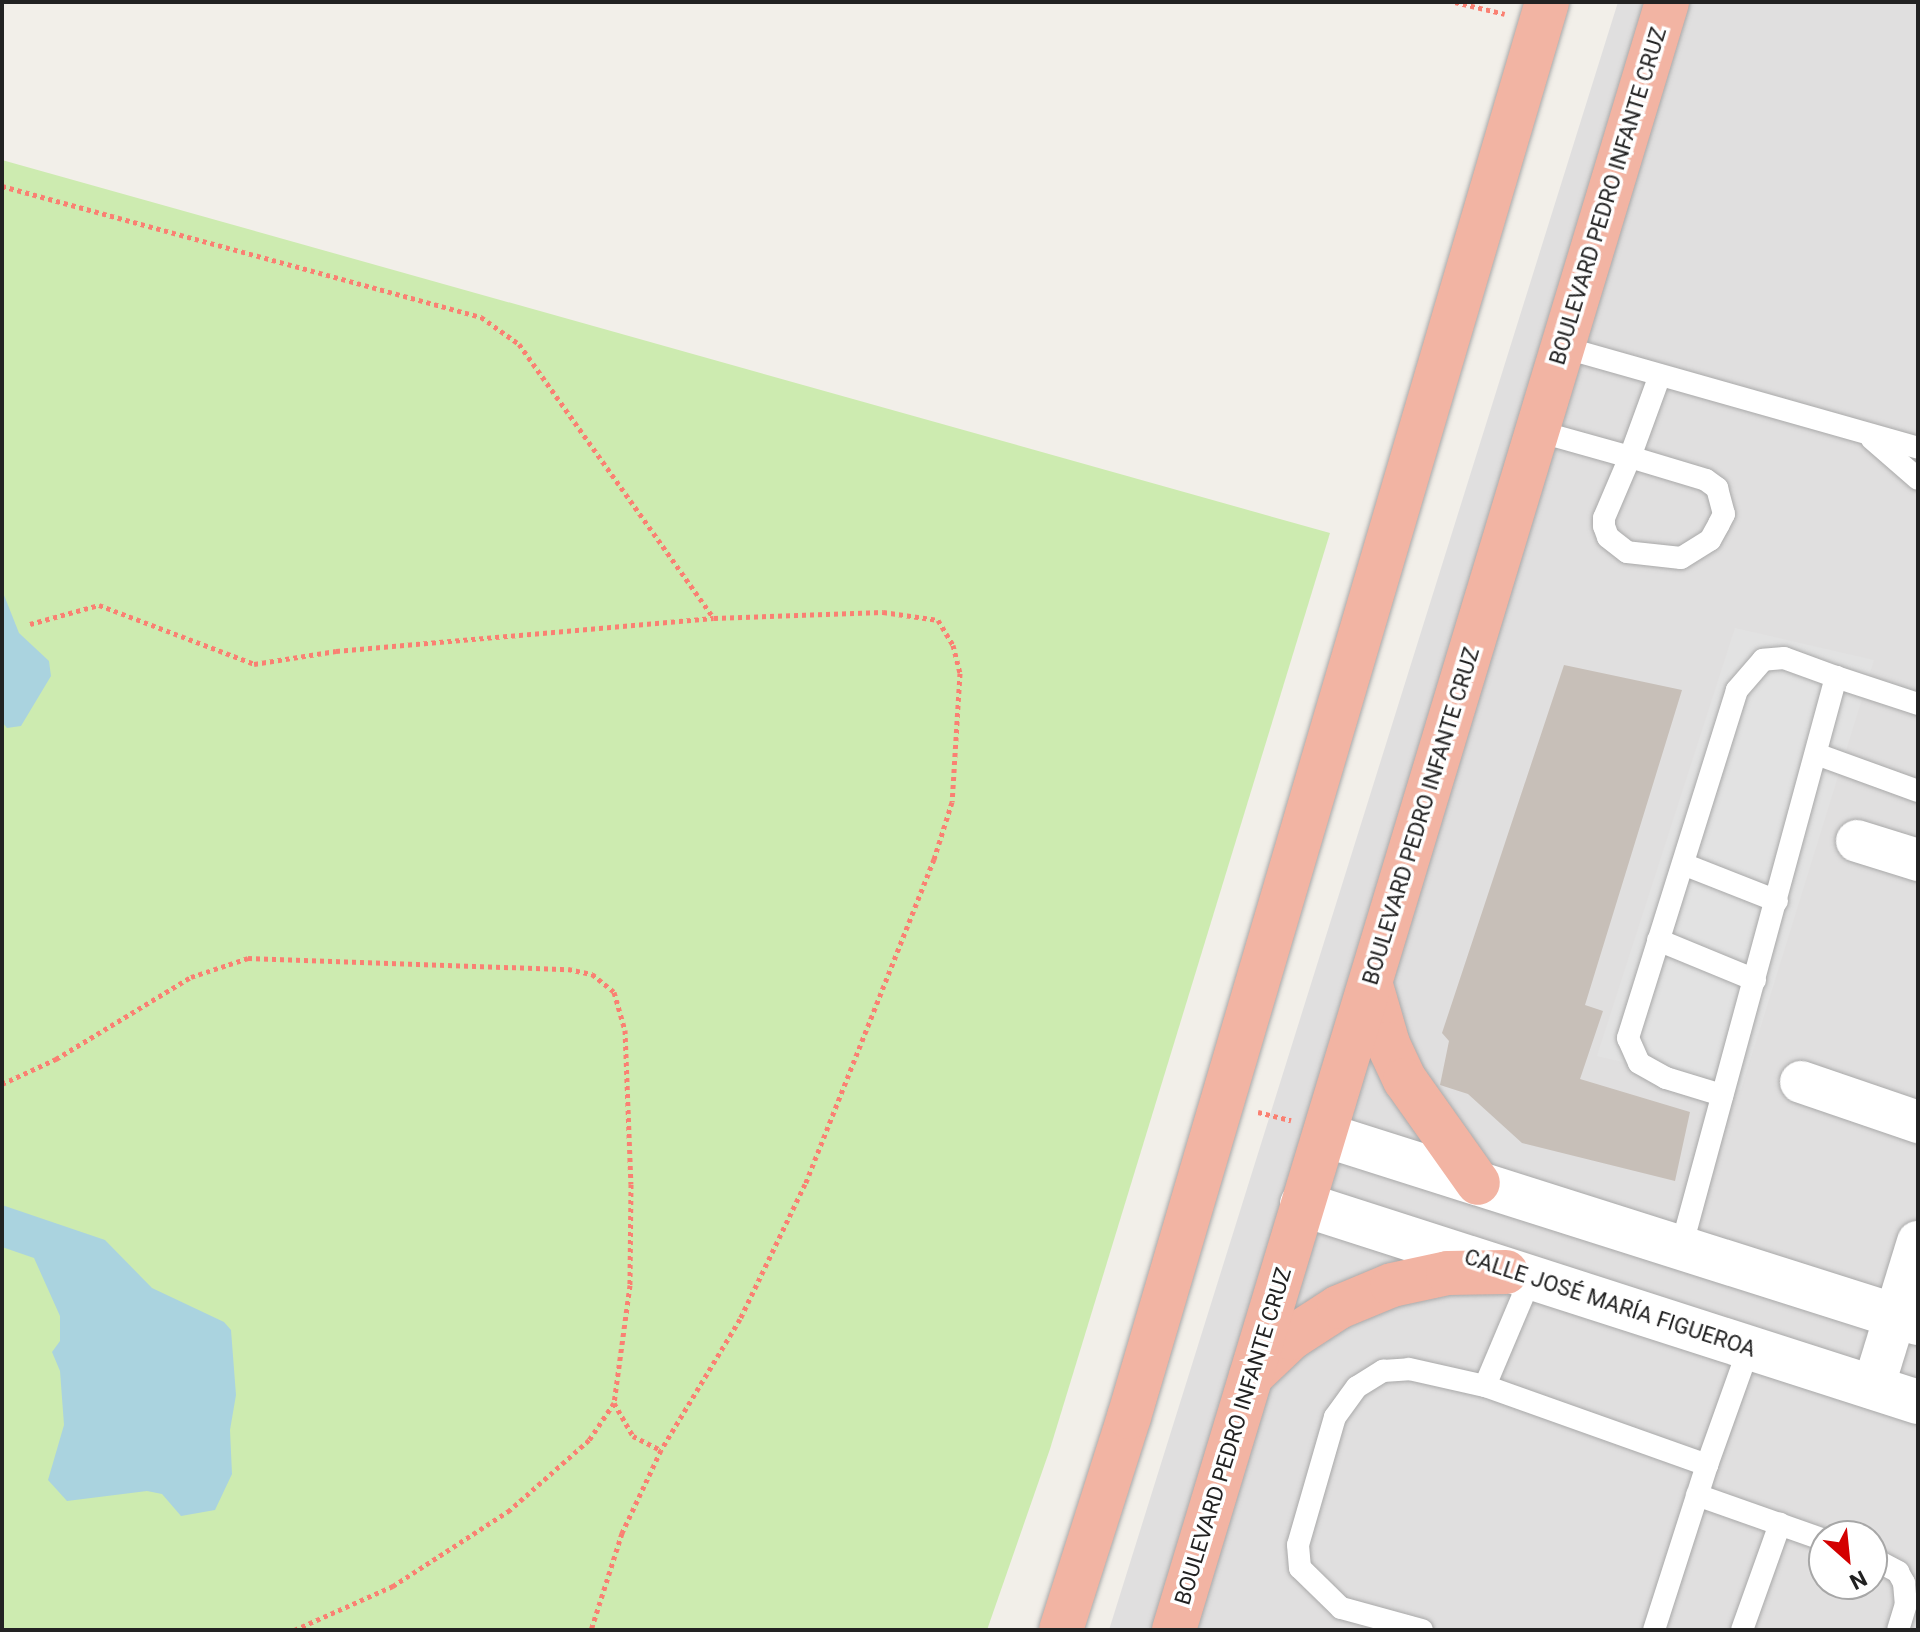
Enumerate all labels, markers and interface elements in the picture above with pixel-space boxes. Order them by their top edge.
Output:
street label: BOULEVARD PEDRO INFANTE CRUZ [1544,24,1672,368]
street label: BOULEVARD PEDRO INFANTE CRUZ [1357,644,1485,988]
street label: CALLE JOSÉ MARÍA FIGUEROA [1461,1243,1759,1363]
street label: BOULEVARD PEDRO INFANTE CRUZ [1169,1264,1297,1608]
north arrow [1808,1520,1888,1600]
text: N [1846,1565,1871,1595]

